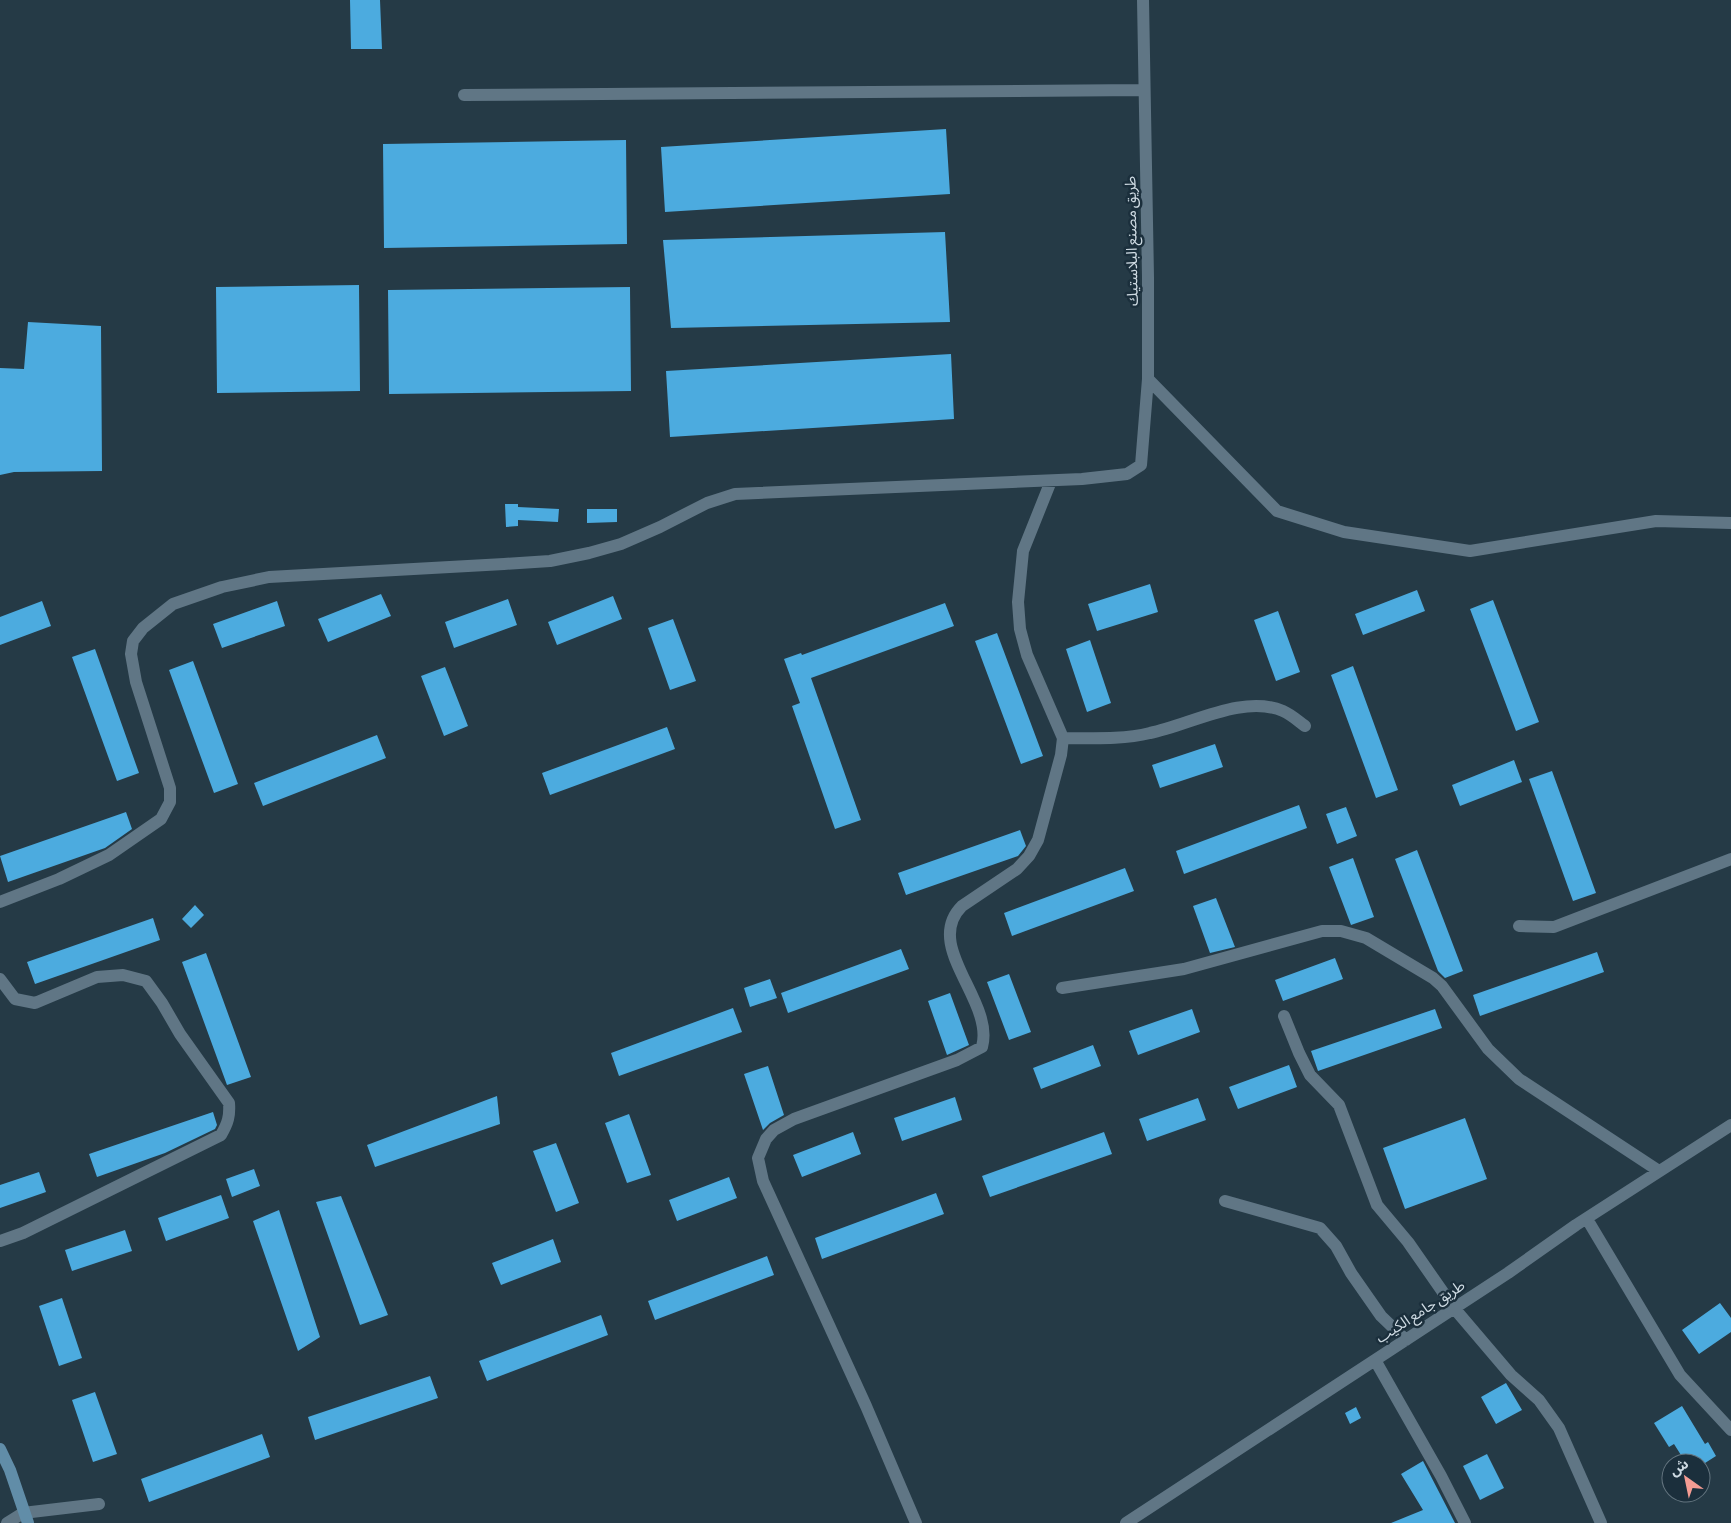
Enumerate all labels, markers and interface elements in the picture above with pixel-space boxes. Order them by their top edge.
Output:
street label: طريق مصنع البلاستيك [1121,176,1145,306]
street label: طريق جامع الكيب [1372,1276,1470,1349]
north arrow [1661,1453,1711,1503]
text: ش [1667,1455,1691,1479]

